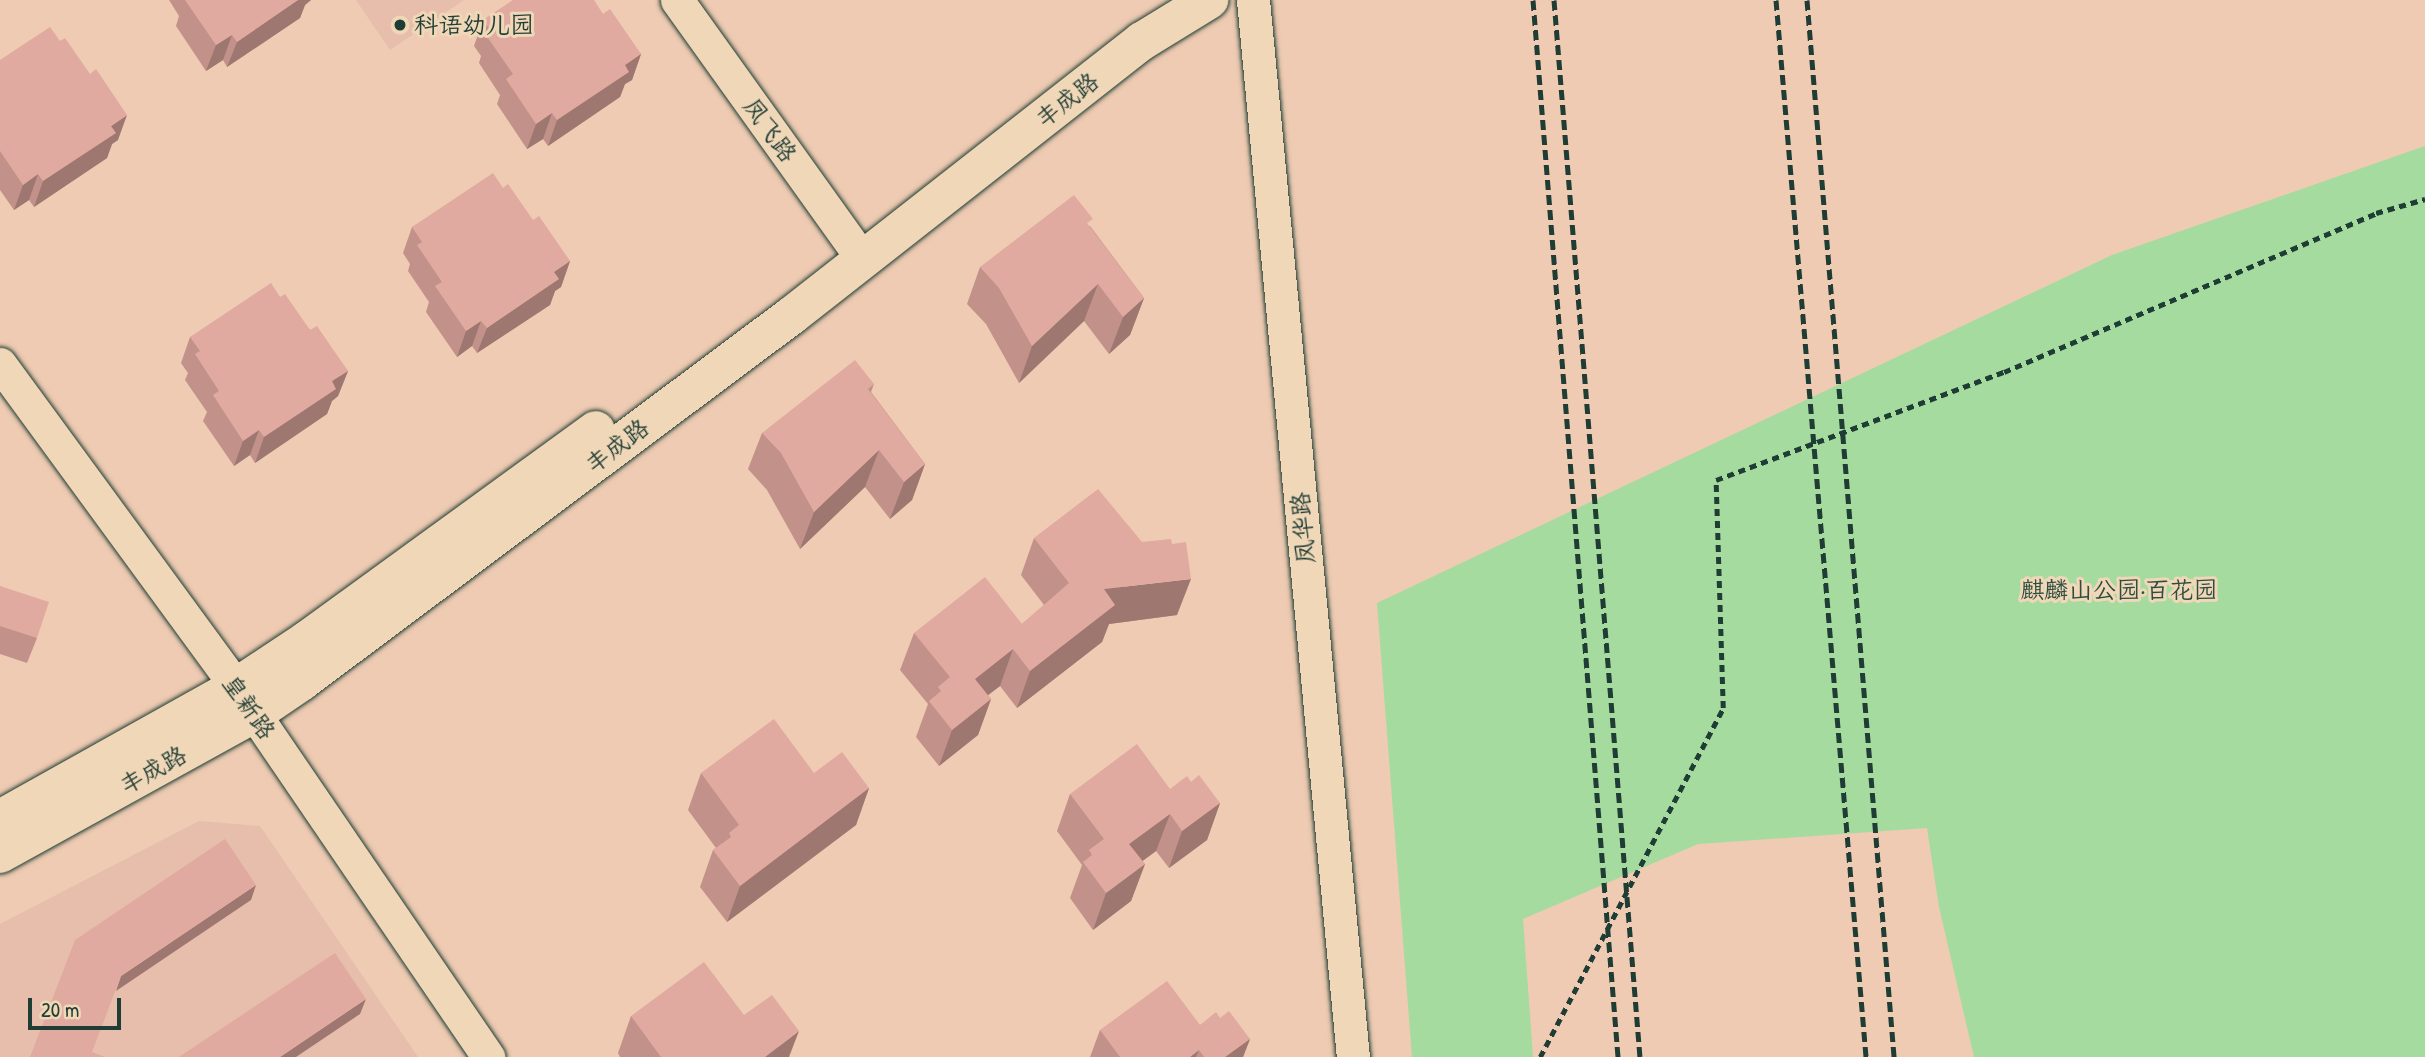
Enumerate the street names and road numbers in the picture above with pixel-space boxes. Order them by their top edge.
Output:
street label: 丰成路 [1030,66,1104,134]
street label: 凤飞路 [737,92,803,168]
street label: 丰成路 [580,413,654,479]
street label: 凤华路 [1286,491,1320,565]
street label: 皇新路 [217,669,281,745]
street label: 丰成路 [115,740,191,800]

